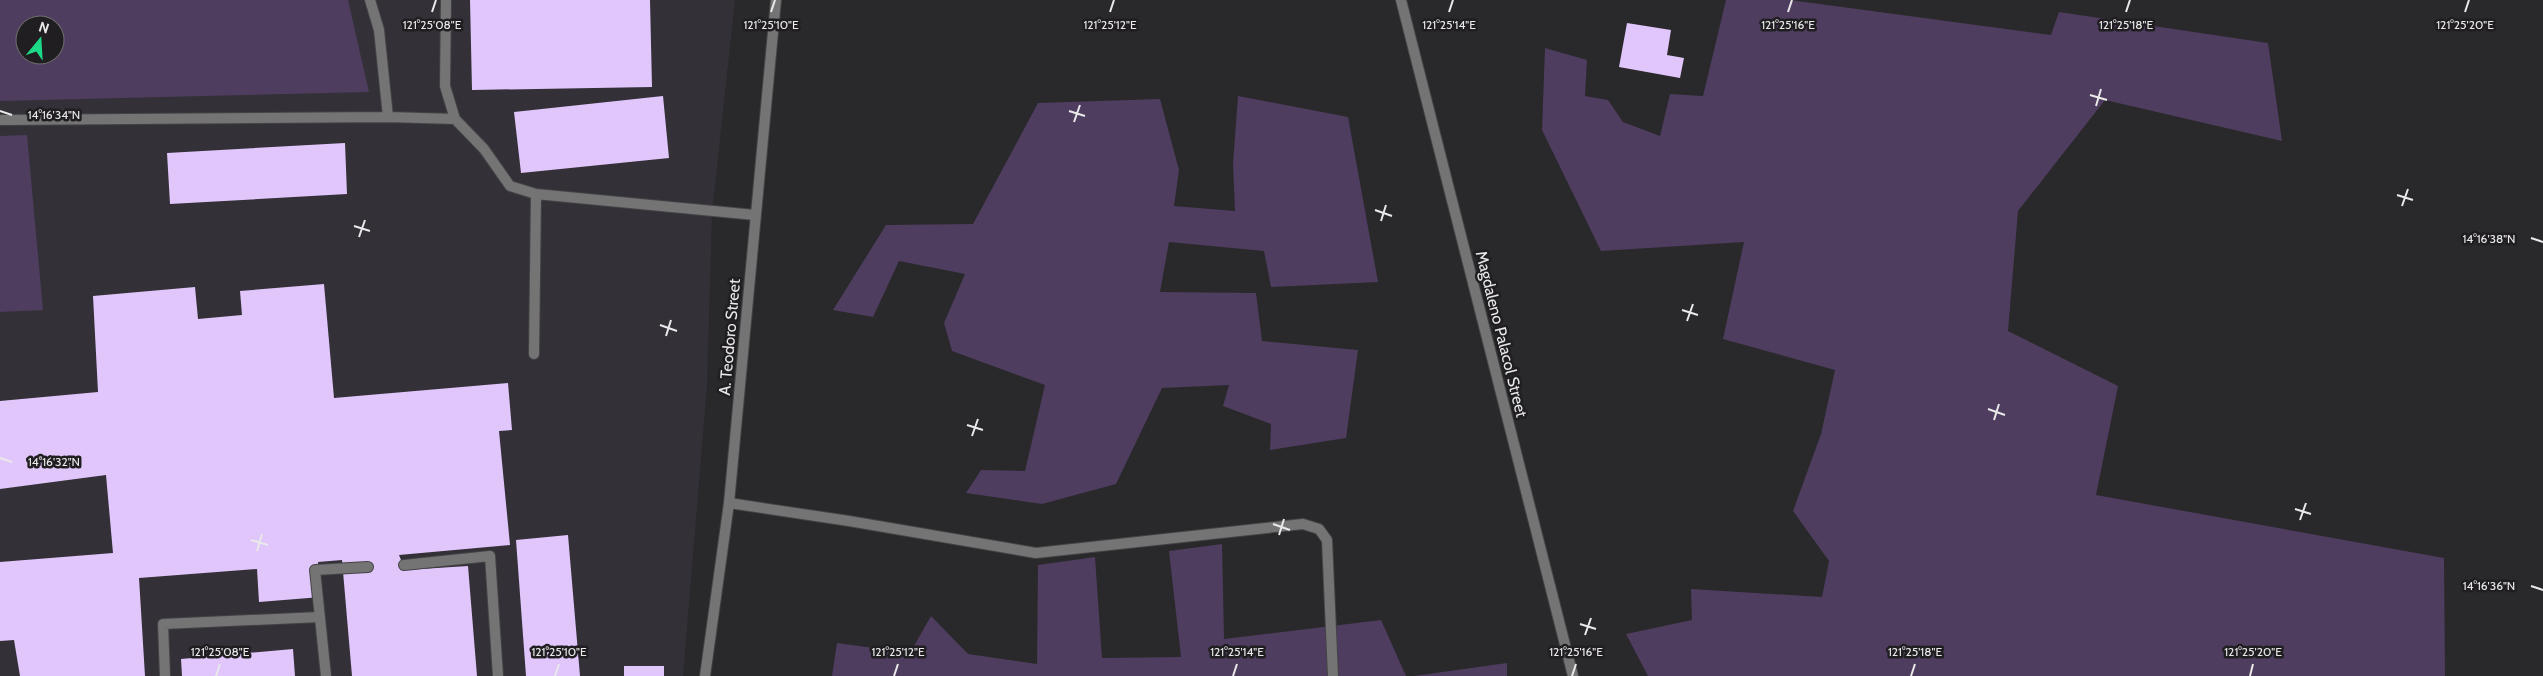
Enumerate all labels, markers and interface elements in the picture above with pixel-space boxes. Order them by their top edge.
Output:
north arrow [15,15,65,65]
text: 121°25'08"E [403,17,462,32]
text: 121°25'10"E [743,17,799,32]
text: 121°25'12"E [1083,17,1137,32]
text: 121°25'14"E [1422,17,1476,32]
text: 121°25'16"E [1761,17,1815,32]
text: 121°25'18"E [2099,17,2153,32]
text: 121°25'20"E [2436,17,2494,32]
text: N [37,18,52,38]
text: 14°16'34"N [28,107,80,122]
text: 14°16'38"N [2462,231,2516,246]
street label: Magdaleno Palacol Street [1472,249,1532,420]
street label: A. Teodoro Street [715,277,744,396]
text: 14°16'32"N [28,454,80,469]
text: 14°16'36"N [2463,578,2515,593]
text: 121°25'08"E [191,644,250,659]
text: 121°25'10"E [531,644,587,659]
text: 121°25'12"E [871,644,925,659]
text: 121°25'14"E [1210,644,1264,659]
text: 121°25'16"E [1549,644,1603,659]
text: 121°25'18"E [1888,644,1942,659]
text: 121°25'20"E [2224,644,2282,659]

